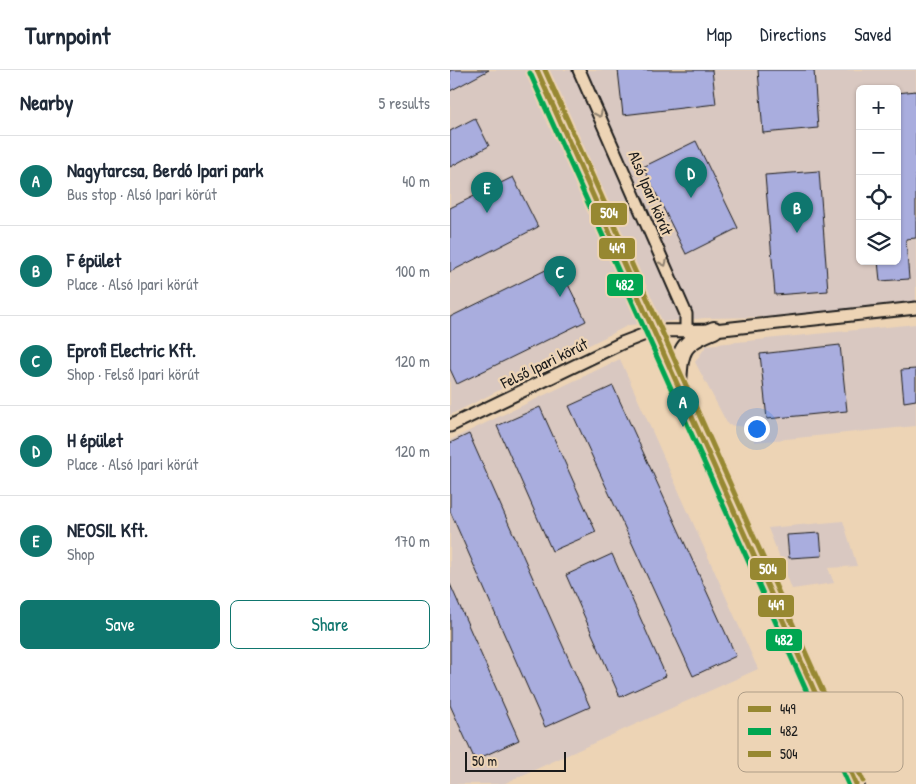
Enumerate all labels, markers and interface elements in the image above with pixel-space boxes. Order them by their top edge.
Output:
text: Turnpoint [25,19,110,51]
text: Map [707,22,732,47]
text: Directions [760,22,826,47]
text: Saved [854,22,891,47]
map controls [856,85,901,265]
button: + [856,85,901,130]
text: Nearby [20,88,73,117]
text: 5 results [379,92,430,114]
one-way arrow [592,109,602,118]
button: − [856,130,901,175]
street label: Alsó Ipari körút [623,147,679,239]
text: Nagytarcsa, Berdó Ipari park [67,157,263,183]
pin: D [675,157,707,198]
text: A [32,170,40,192]
text: 40 m [402,170,430,192]
pin: E [471,172,503,213]
button: locate [856,175,901,220]
text: Bus stop · Alsó Ipari körút [67,183,217,205]
pin: B [781,192,813,233]
line badge: 504 [590,202,628,226]
text: 504 [600,203,618,222]
button: layers [856,220,901,265]
line badge: 449 [598,237,636,260]
text: 449 [609,238,626,257]
text: F épület [67,247,121,273]
pin: C [544,256,576,297]
one-way arrow [657,258,668,267]
text: B [32,260,40,282]
text: 100 m [395,260,430,282]
text: Place · Alsó Ipari körút [67,273,198,295]
line badge: 482 [606,273,644,297]
text: 482 [616,275,634,294]
street label: Felső Ipari körút [496,332,592,394]
text: Eprofi Electric Kft. [67,337,196,363]
text: C [32,350,40,372]
text: 120 m [395,350,430,372]
text: Shop · Felső Ipari körút [67,363,199,385]
pin: A [667,386,699,427]
your location [744,416,770,442]
text: H épület [67,427,123,453]
text: D [32,440,40,462]
text: 120 m [395,440,430,462]
text: Place · Alsó Ipari körút [67,453,198,475]
text: NEOSIL Kft. [67,517,148,543]
text: E [32,530,40,552]
text: 170 m [395,530,430,552]
text: Shop [67,543,94,565]
line badge: 504 [749,557,787,581]
text: 504 [759,559,777,578]
line badge: 449 [757,594,795,618]
text: 449 [768,595,785,614]
button: Save [20,600,220,649]
button: Share [230,600,430,649]
line badge: 482 [765,628,803,652]
text: 482 [775,630,793,649]
legend [738,692,903,772]
text: 449 [780,699,796,718]
text: 482 [780,721,798,740]
text: 504 [780,744,797,763]
scale bar [465,749,566,772]
text: 50 m [472,751,497,770]

